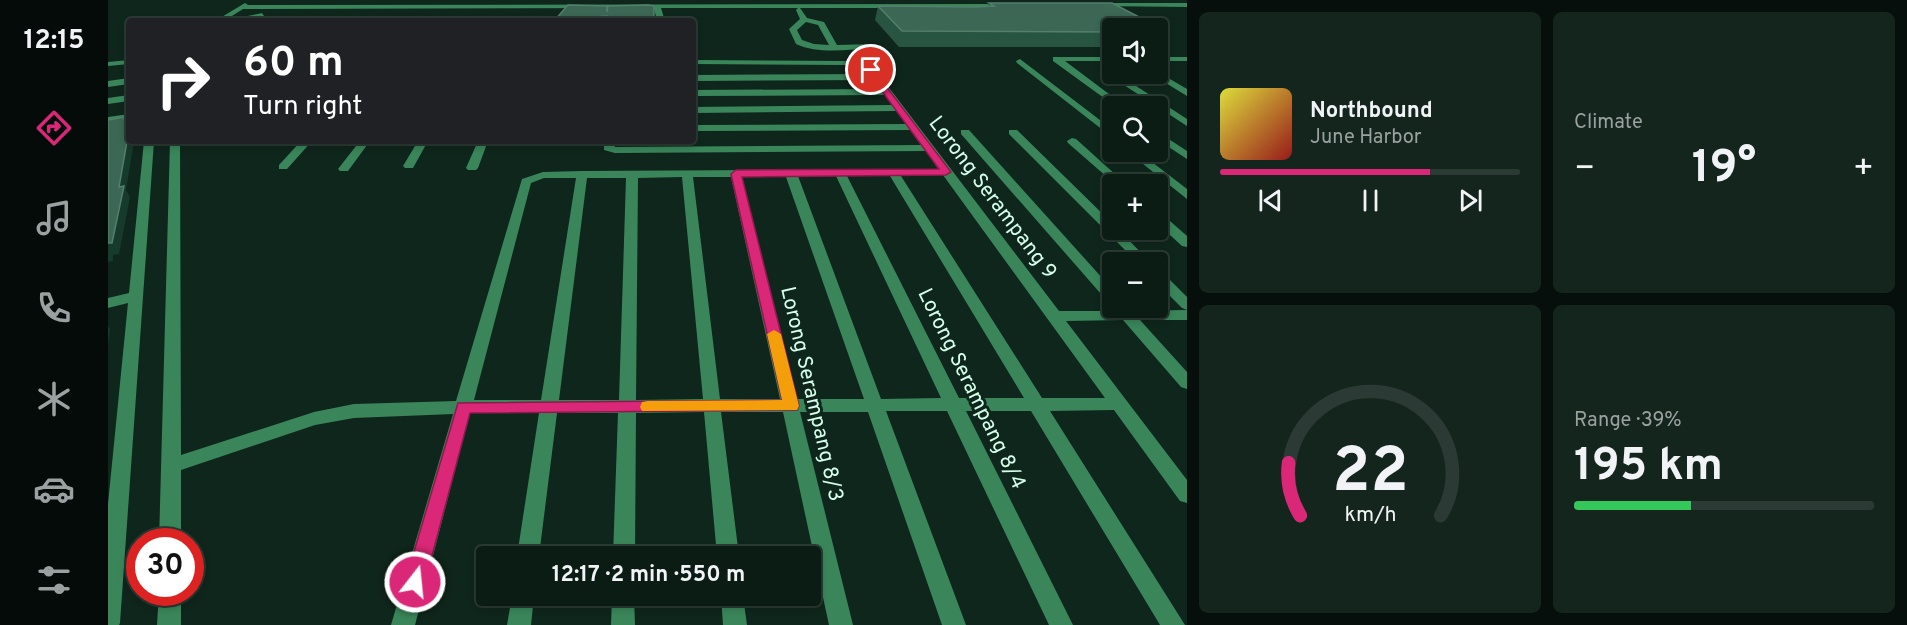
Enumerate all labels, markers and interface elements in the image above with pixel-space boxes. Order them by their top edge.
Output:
map controls [1102,18,1168,318]
button: sound [1102,18,1168,84]
text: 12:15 [23,24,85,58]
text: 60 m [243,38,344,91]
icon: right [144,42,222,120]
pin [845,44,896,95]
icon: arrive [854,53,887,86]
text: Turn right [243,90,362,124]
button: search [1102,96,1168,162]
text: Northbound [1310,98,1433,125]
icon: directions [33,107,75,149]
text: Climate [1574,110,1643,136]
street label: Lorong Serampang 9 [922,111,1062,285]
text: June Harbor [1310,125,1422,151]
text: 19° [1692,141,1756,198]
text: − [1574,149,1595,191]
text: + [1853,149,1874,191]
button: + [1102,174,1168,240]
icon: previous [1254,184,1287,217]
icon: pause [1354,184,1387,217]
icon: next [1454,184,1487,217]
icon: music [33,197,75,239]
button: − [1102,252,1168,318]
street label: Lorong Serampang 8/3 [773,284,849,504]
street label: Lorong Serampang 8/4 [911,284,1031,494]
icon: phone [33,287,75,329]
icon: climate [33,378,75,420]
text: Range · 39% [1574,408,1682,434]
text: 22 [1332,435,1408,514]
text: 195 km [1574,439,1723,496]
icon: car [33,468,75,510]
text: km/h [1344,502,1396,529]
speed limit sign: 30 [126,528,204,606]
position arrow [383,550,447,614]
icon: filters [33,559,75,601]
text: 12:17 · 2 min · 550 m [552,562,745,589]

